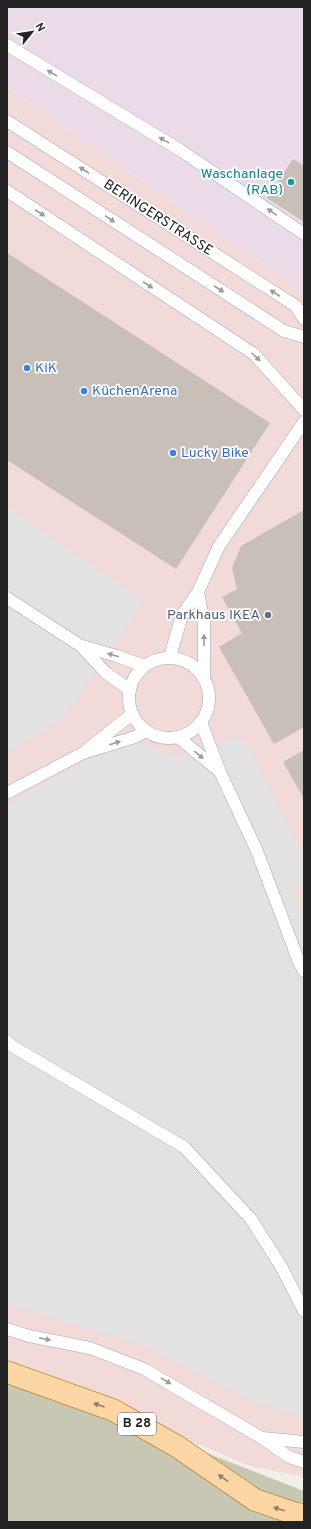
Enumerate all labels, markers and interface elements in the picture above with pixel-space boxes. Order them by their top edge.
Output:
north arrow [12,12,52,52]
text: N [32,21,48,34]
one-way arrow [46,69,58,76]
one-way arrow [158,136,170,143]
one-way arrow [79,166,89,174]
place label: Waschanlage (RAB) [201,166,283,199]
street label: BERINGERSTRASSE [100,176,216,260]
marker: Waschanlage (RAB) [286,177,296,187]
one-way arrow [267,208,277,216]
one-way arrow [34,209,45,217]
one-way arrow [104,215,116,222]
one-way arrow [142,281,154,288]
one-way arrow [214,286,225,293]
one-way arrow [270,290,281,297]
one-way arrow [251,352,261,362]
place label: KiK [35,360,57,377]
marker: KiK [22,363,32,373]
place label: KüchenArena [92,383,177,400]
marker: KüchenArena [79,386,89,396]
place label: Lucky Bike [181,445,249,462]
marker: Lucky Bike [168,448,178,458]
place label: Parkhaus IKEA [167,607,260,624]
marker: Parkhaus IKEA [263,610,273,620]
one-way arrow [201,633,207,646]
one-way arrow [106,652,118,658]
one-way arrow [110,740,122,746]
one-way arrow [194,750,204,759]
one-way arrow [38,1336,51,1342]
one-way arrow [160,1378,172,1385]
one-way arrow [93,1401,105,1407]
road number: B 28 [118,1413,156,1435]
one-way arrow [218,1474,228,1482]
one-way arrow [273,1505,285,1511]

